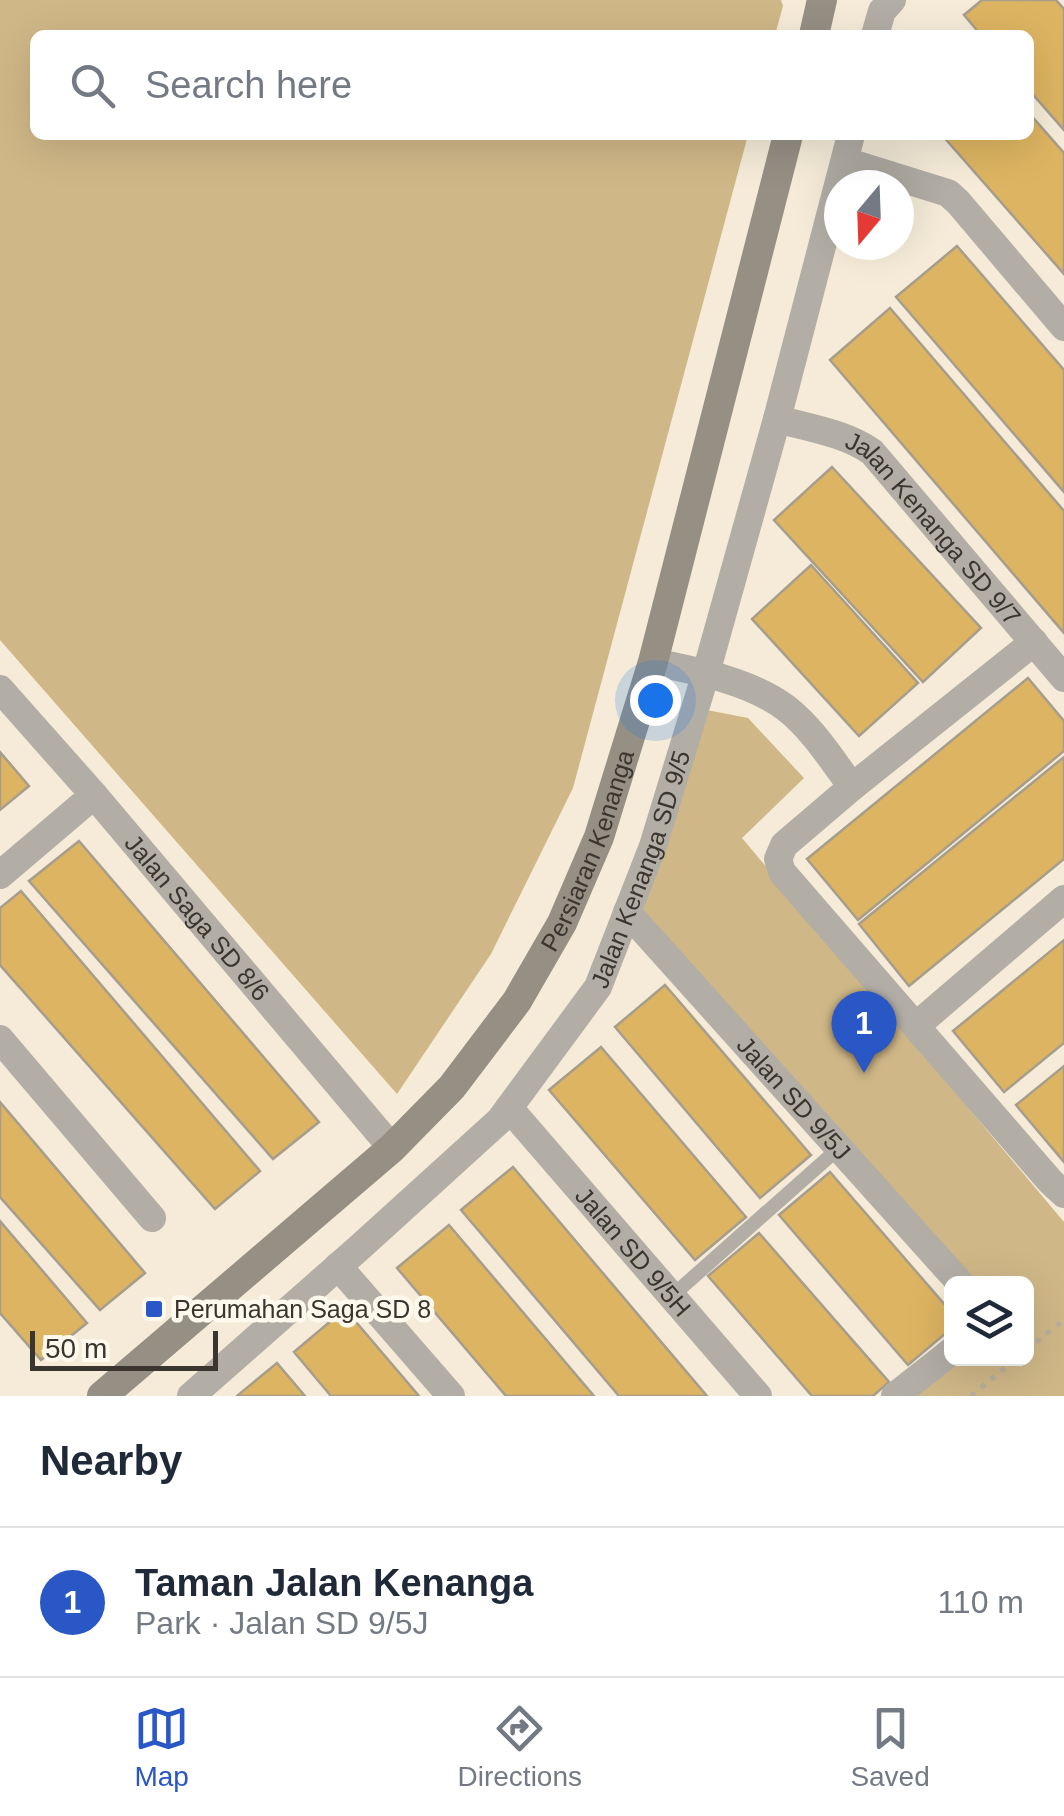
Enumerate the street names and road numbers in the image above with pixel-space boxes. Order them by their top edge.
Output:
street label: Jalan Kenanga SD 9/7 [841,426,1026,630]
street label: Persiaran Kenanga [535,746,639,956]
street label: Jalan Kenanga SD 9/5 [585,747,695,992]
street label: Jalan Saga SD 8/6 [119,829,275,1006]
street label: Jalan SD 9/5J [732,1031,856,1165]
street label: Jalan SD 9/5H [570,1182,697,1322]

